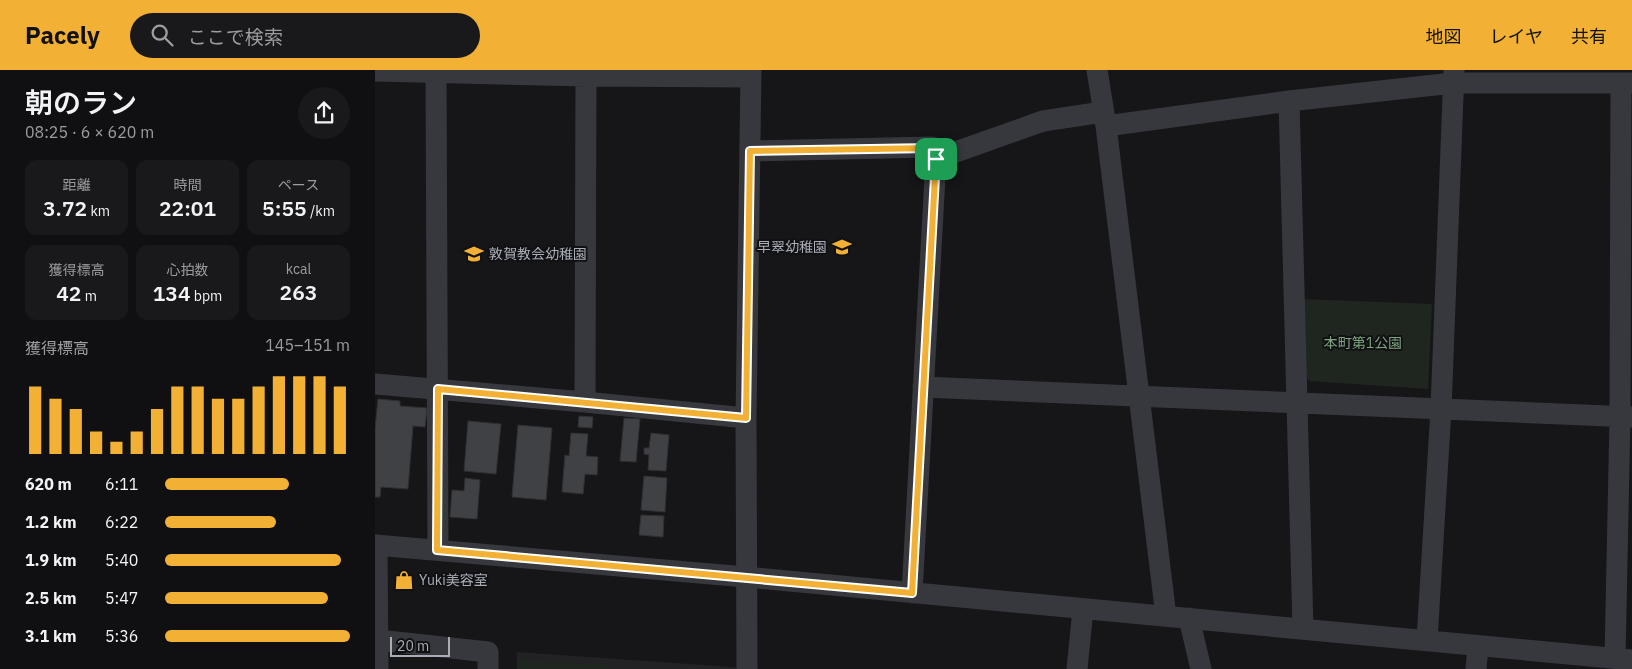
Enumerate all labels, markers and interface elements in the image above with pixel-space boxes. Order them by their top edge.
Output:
search box [130,13,480,58]
text: Pacely [25,19,100,51]
icon: search [148,21,176,49]
text: ここで検索 [188,25,283,49]
text: 地図 [1426,25,1462,48]
text: レイヤ [1490,25,1543,48]
text: 共有 [1571,25,1607,48]
text: 朝のラン [25,84,137,121]
button: share [298,87,350,139]
text: 08:25 · 6 × 620 m [25,122,154,142]
pin [915,138,957,180]
icon: arrive [922,145,950,173]
text: 距離 [63,176,91,194]
text: 時間 [174,176,202,194]
text: ペース [278,176,319,194]
text: 3.72 [43,194,87,222]
text: 22:01 [159,194,216,222]
text: 5:55 [262,194,307,222]
text: km [87,202,110,220]
text: /km [307,202,335,220]
school or university icon: 早翠幼稚園 [831,236,853,258]
place label: 早翠幼稚園 [757,238,827,256]
school or university icon: 敦賀教会幼稚園 [463,243,485,265]
place label: 敦賀教会幼稚園 [489,245,587,263]
text: kcal [286,260,311,278]
text: 獲得標高 [49,261,105,279]
text: 心拍数 [167,261,209,279]
text: 263 [280,278,317,306]
text: 42 [56,279,81,307]
text: 134 [153,279,191,307]
text: m [81,287,97,305]
text: bpm [191,287,222,305]
park label: 本町第1公園 [1324,334,1402,352]
text: 145–151 m [265,335,350,355]
text: 獲得標高 [25,338,89,358]
text: 620 m [25,474,72,494]
text: 6:11 [105,474,138,494]
text: 1.2 km [25,512,76,532]
text: 6:22 [105,512,138,532]
text: 1.9 km [25,550,76,570]
text: 5:40 [105,550,138,570]
shop icon: Yuki美容室 [393,569,415,591]
place label: Yuki美容室 [419,571,488,589]
text: 2.5 km [25,588,76,608]
text: 5:47 [105,588,138,608]
text: 3.1 km [25,626,76,646]
text: 5:36 [105,626,138,646]
scale bar [390,634,450,657]
text: 20 m [397,637,429,655]

